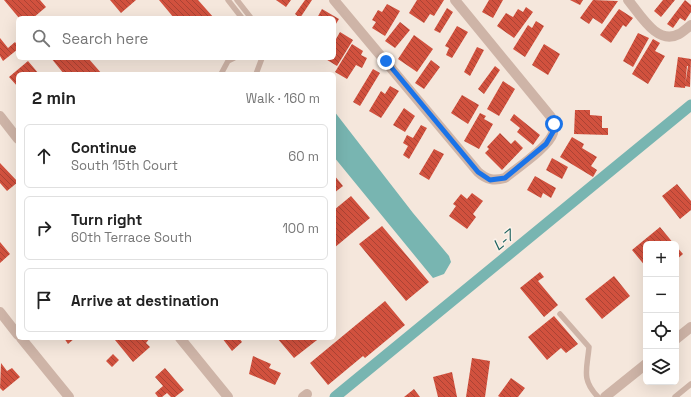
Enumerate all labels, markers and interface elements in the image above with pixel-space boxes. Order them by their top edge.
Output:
search box [16,16,336,60]
icon: search [30,27,52,49]
text: Search here [62,29,148,48]
route end [377,52,395,70]
text: 2 min [32,87,76,109]
text: Walk · 160 m [246,90,320,107]
route start [545,115,563,133]
text: Continue [71,138,137,157]
icon: ahead [33,145,55,167]
text: 60 m [288,148,319,165]
text: South 15th Court [71,157,178,174]
text: Turn right [71,210,142,229]
icon: right [33,217,55,239]
text: 100 m [282,220,319,237]
water label: L-7 [488,224,519,254]
text: 60th Terrace South [71,229,192,246]
map controls [643,241,679,385]
button: + [643,241,679,277]
button: − [643,277,679,313]
icon: arrive [33,289,55,311]
text: Arrive at destination [71,291,219,310]
button: locate [643,313,679,349]
button: layers [643,349,679,385]

